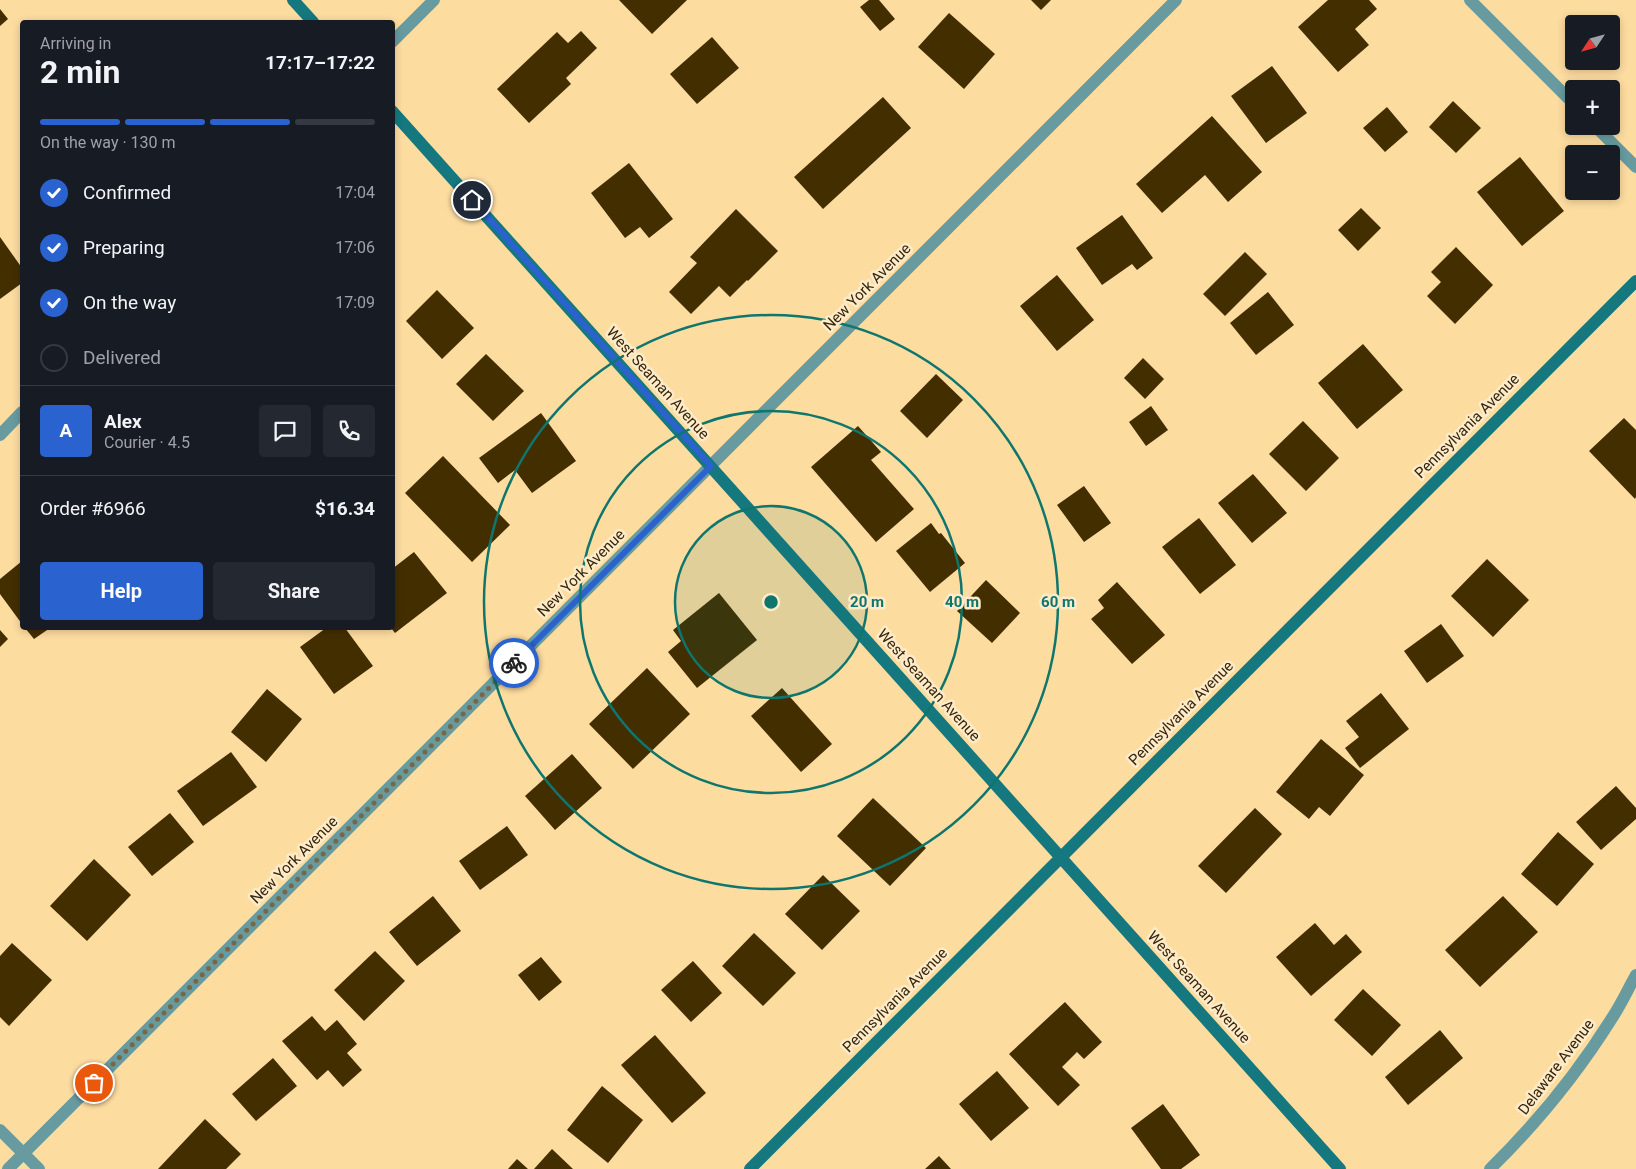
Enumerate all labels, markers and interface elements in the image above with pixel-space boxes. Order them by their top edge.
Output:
north arrow [1565,15,1620,70]
map controls [1565,15,1620,200]
text: Arriving in [40,34,111,53]
text: 17:17–17:22 [265,51,375,74]
text: 2 min [40,53,120,91]
button: + [1565,80,1620,135]
text: On the way · 130 m [40,133,176,152]
button: − [1565,145,1620,200]
icon: check [40,179,68,207]
pin [451,179,493,221]
text: Confirmed [83,181,171,204]
text: 17:04 [335,183,375,202]
icon: home [458,186,486,214]
icon: check [40,234,68,262]
text: Preparing [83,236,165,259]
text: 17:06 [335,238,375,257]
street label: New York Avenue [820,240,914,334]
icon: check [40,289,68,317]
text: On the way [83,291,176,314]
text: 17:09 [335,293,375,312]
street label: West Seaman Avenue [603,323,713,443]
text: Delivered [83,346,161,369]
street label: Pennsylvania Avenue [1411,370,1523,482]
button: chat [259,405,311,457]
button: phone [323,405,375,457]
text: Alex [104,410,142,433]
text: A [60,419,72,442]
text: Courier · 4.5 [104,433,190,452]
text: Order #6966 [40,497,146,520]
text: $16.34 [315,497,375,520]
street label: New York Avenue [534,526,628,620]
button: Help [40,562,203,620]
button: Share [213,562,375,620]
centre of rings [762,593,780,611]
text: 20 m [850,593,884,611]
text: 40 m [945,593,979,611]
text: 60 m [1041,593,1075,611]
street label: West Seaman Avenue [874,625,984,745]
courier [489,638,539,688]
icon: bike [500,649,528,677]
street label: Pennsylvania Avenue [1125,657,1237,769]
street label: New York Avenue [247,813,341,907]
street label: West Seaman Avenue [1144,927,1254,1047]
street label: Pennsylvania Avenue [839,944,951,1056]
street label: Delaware Avenue [1514,1016,1598,1118]
pin [73,1062,115,1104]
icon: bag [80,1069,108,1097]

